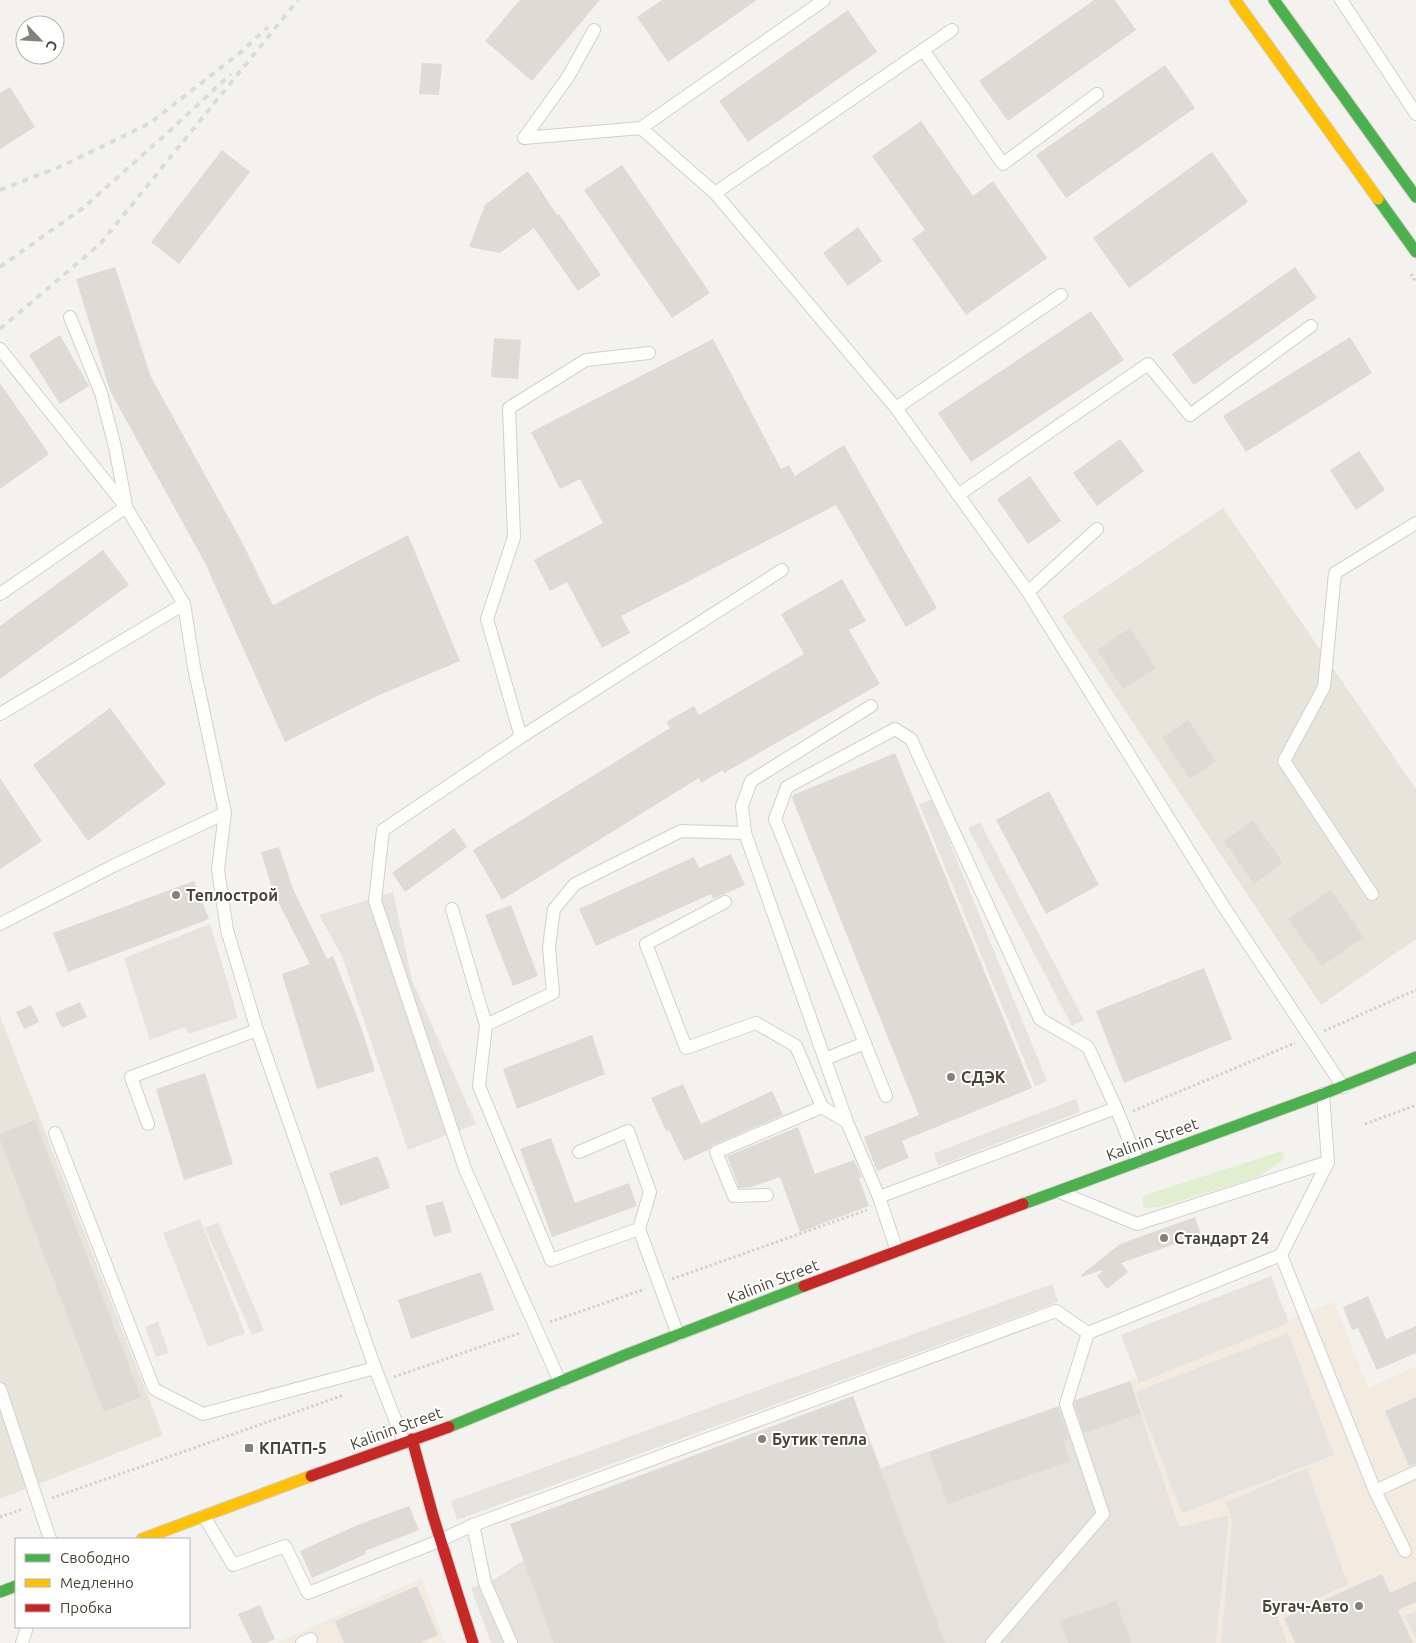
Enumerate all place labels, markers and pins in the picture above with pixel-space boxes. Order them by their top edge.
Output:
place label: Теплострой [186,886,278,904]
marker: Теплострой [170,889,182,901]
place label: СДЭК [961,1068,1006,1086]
marker: СДЭК [945,1071,957,1083]
place label: Стандарт 24 [1174,1229,1269,1247]
marker: Стандарт 24 [1158,1232,1170,1244]
place label: Бутик тепла [772,1430,867,1448]
marker: Бутик тепла [756,1433,768,1445]
place label: КПАТП-5 [259,1439,327,1457]
marker: КПАТП-5 [243,1442,255,1454]
place label: Бугач-Авто [1262,1597,1349,1615]
marker: Бугач-Авто [1353,1600,1365,1612]

